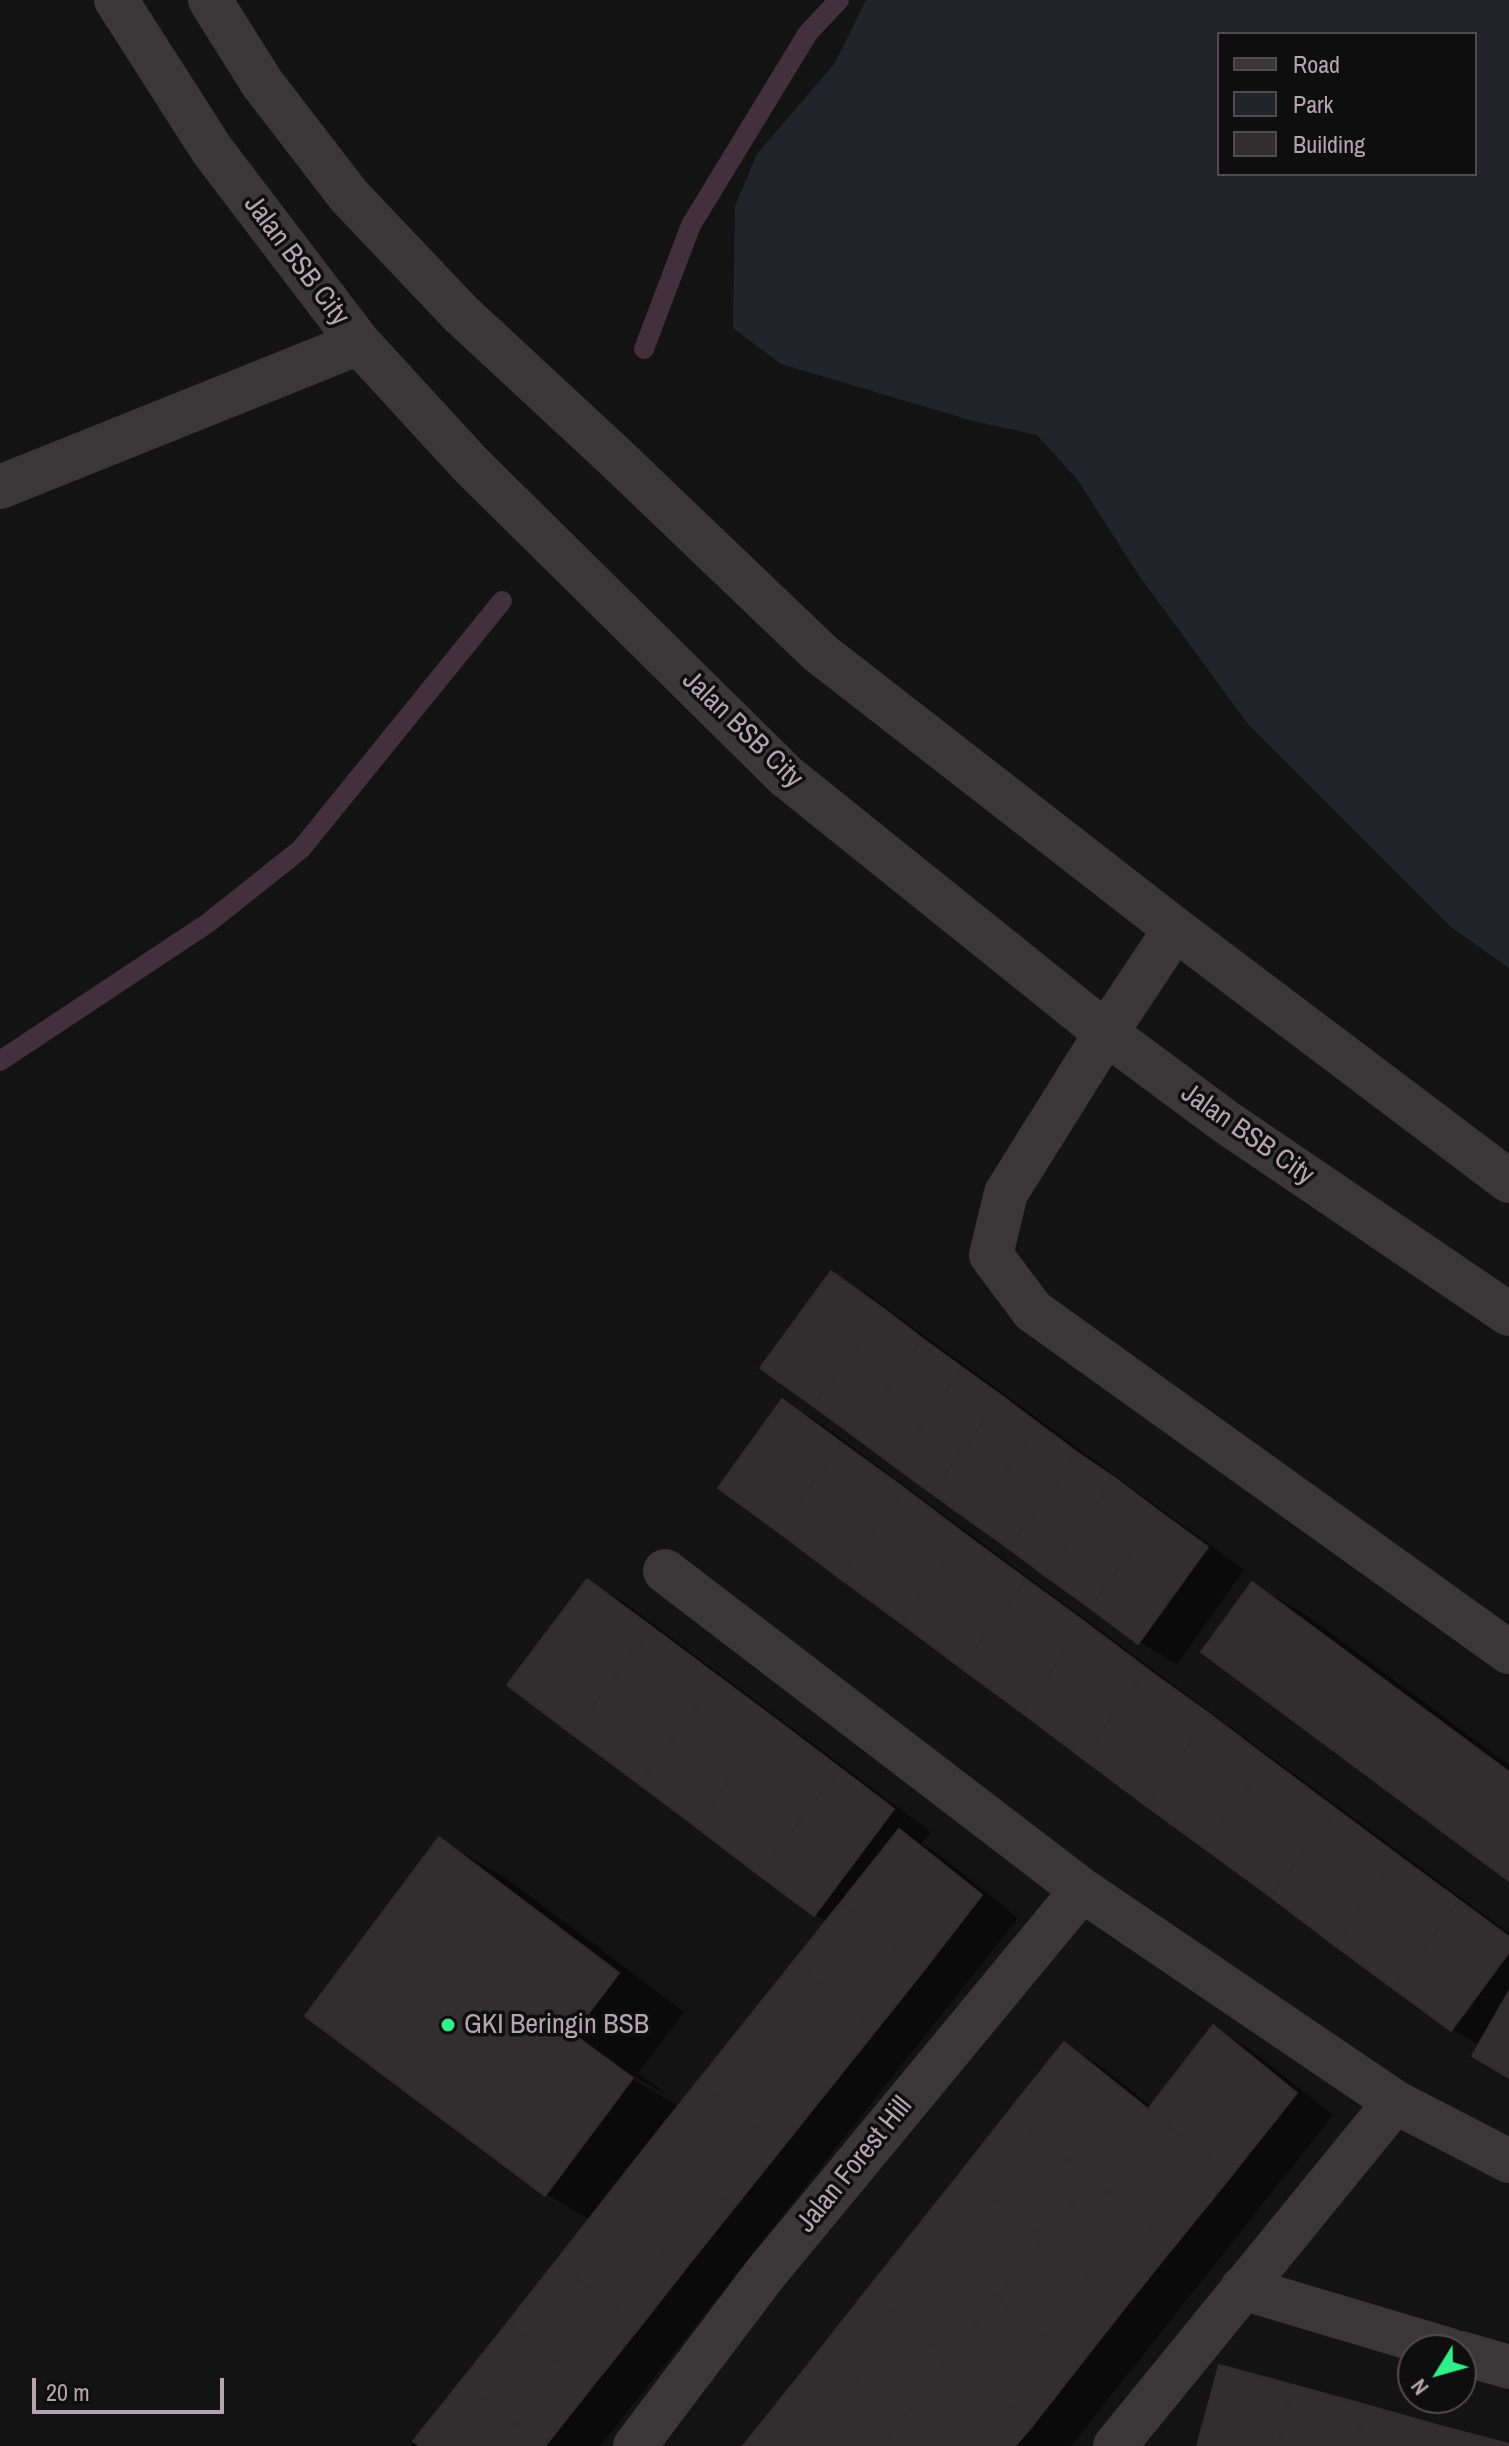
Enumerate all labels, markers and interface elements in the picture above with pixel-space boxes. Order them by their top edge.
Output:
legend [1217,32,1477,176]
text: Road [1293,48,1340,80]
text: Park [1293,88,1333,120]
text: Building [1293,128,1365,160]
street label: Jalan BSB City [236,189,356,333]
street label: Jalan BSB City [675,664,809,796]
street label: Jalan BSB City [1174,1077,1320,1193]
place label: GKI Beringin BSB [464,2008,649,2042]
marker: GKI Beringin BSB [439,2016,457,2034]
street label: Jalan Forest Hill [790,2090,920,2240]
north arrow [1397,2334,1477,2414]
scale bar [36,2362,228,2412]
text: N [1404,2373,1435,2401]
text: 20 m [46,2376,90,2408]

